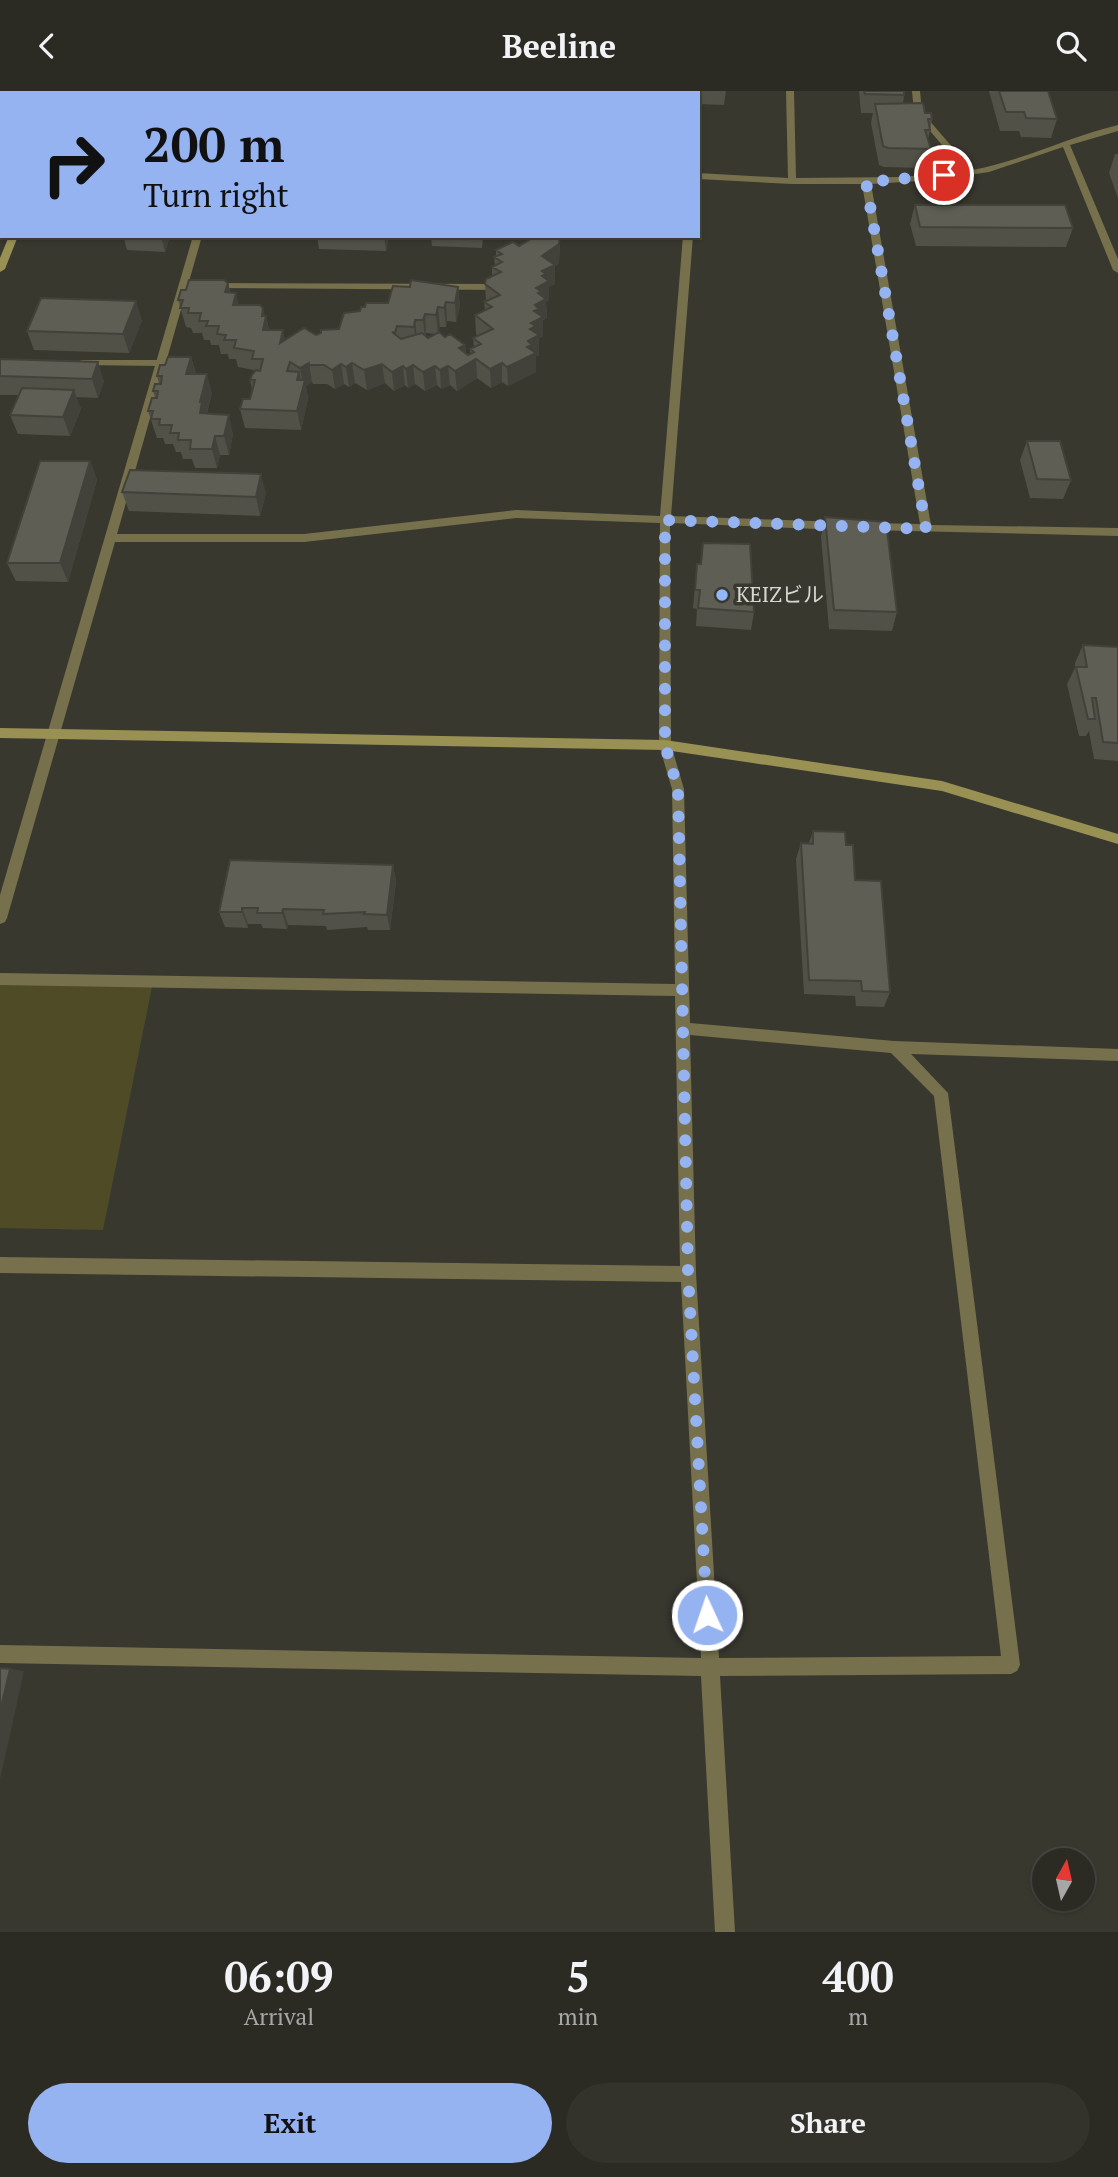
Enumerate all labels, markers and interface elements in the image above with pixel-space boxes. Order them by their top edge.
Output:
text: Beeline [502,25,616,67]
icon: back [28,27,66,65]
icon: search [1052,27,1090,65]
text: 200 m [143,111,285,176]
icon: right [28,119,119,210]
pin [914,145,974,205]
icon: arrive [925,156,963,194]
text: Turn right [143,174,289,216]
place label: KEIZビル [736,580,824,608]
marker: KEIZビル [714,587,730,603]
position arrow [670,1578,744,1652]
north arrow [1032,1848,1096,1911]
map controls [1032,1848,1095,1911]
text: 06:09 [224,1948,334,2004]
text: 5 [566,1948,590,2004]
text: 400 [823,1948,894,2004]
text: Arrival [244,2001,314,2032]
text: min [558,2001,598,2032]
text: m [848,2001,868,2032]
button: Exit [28,2083,552,2163]
button: Share [566,2083,1090,2163]

